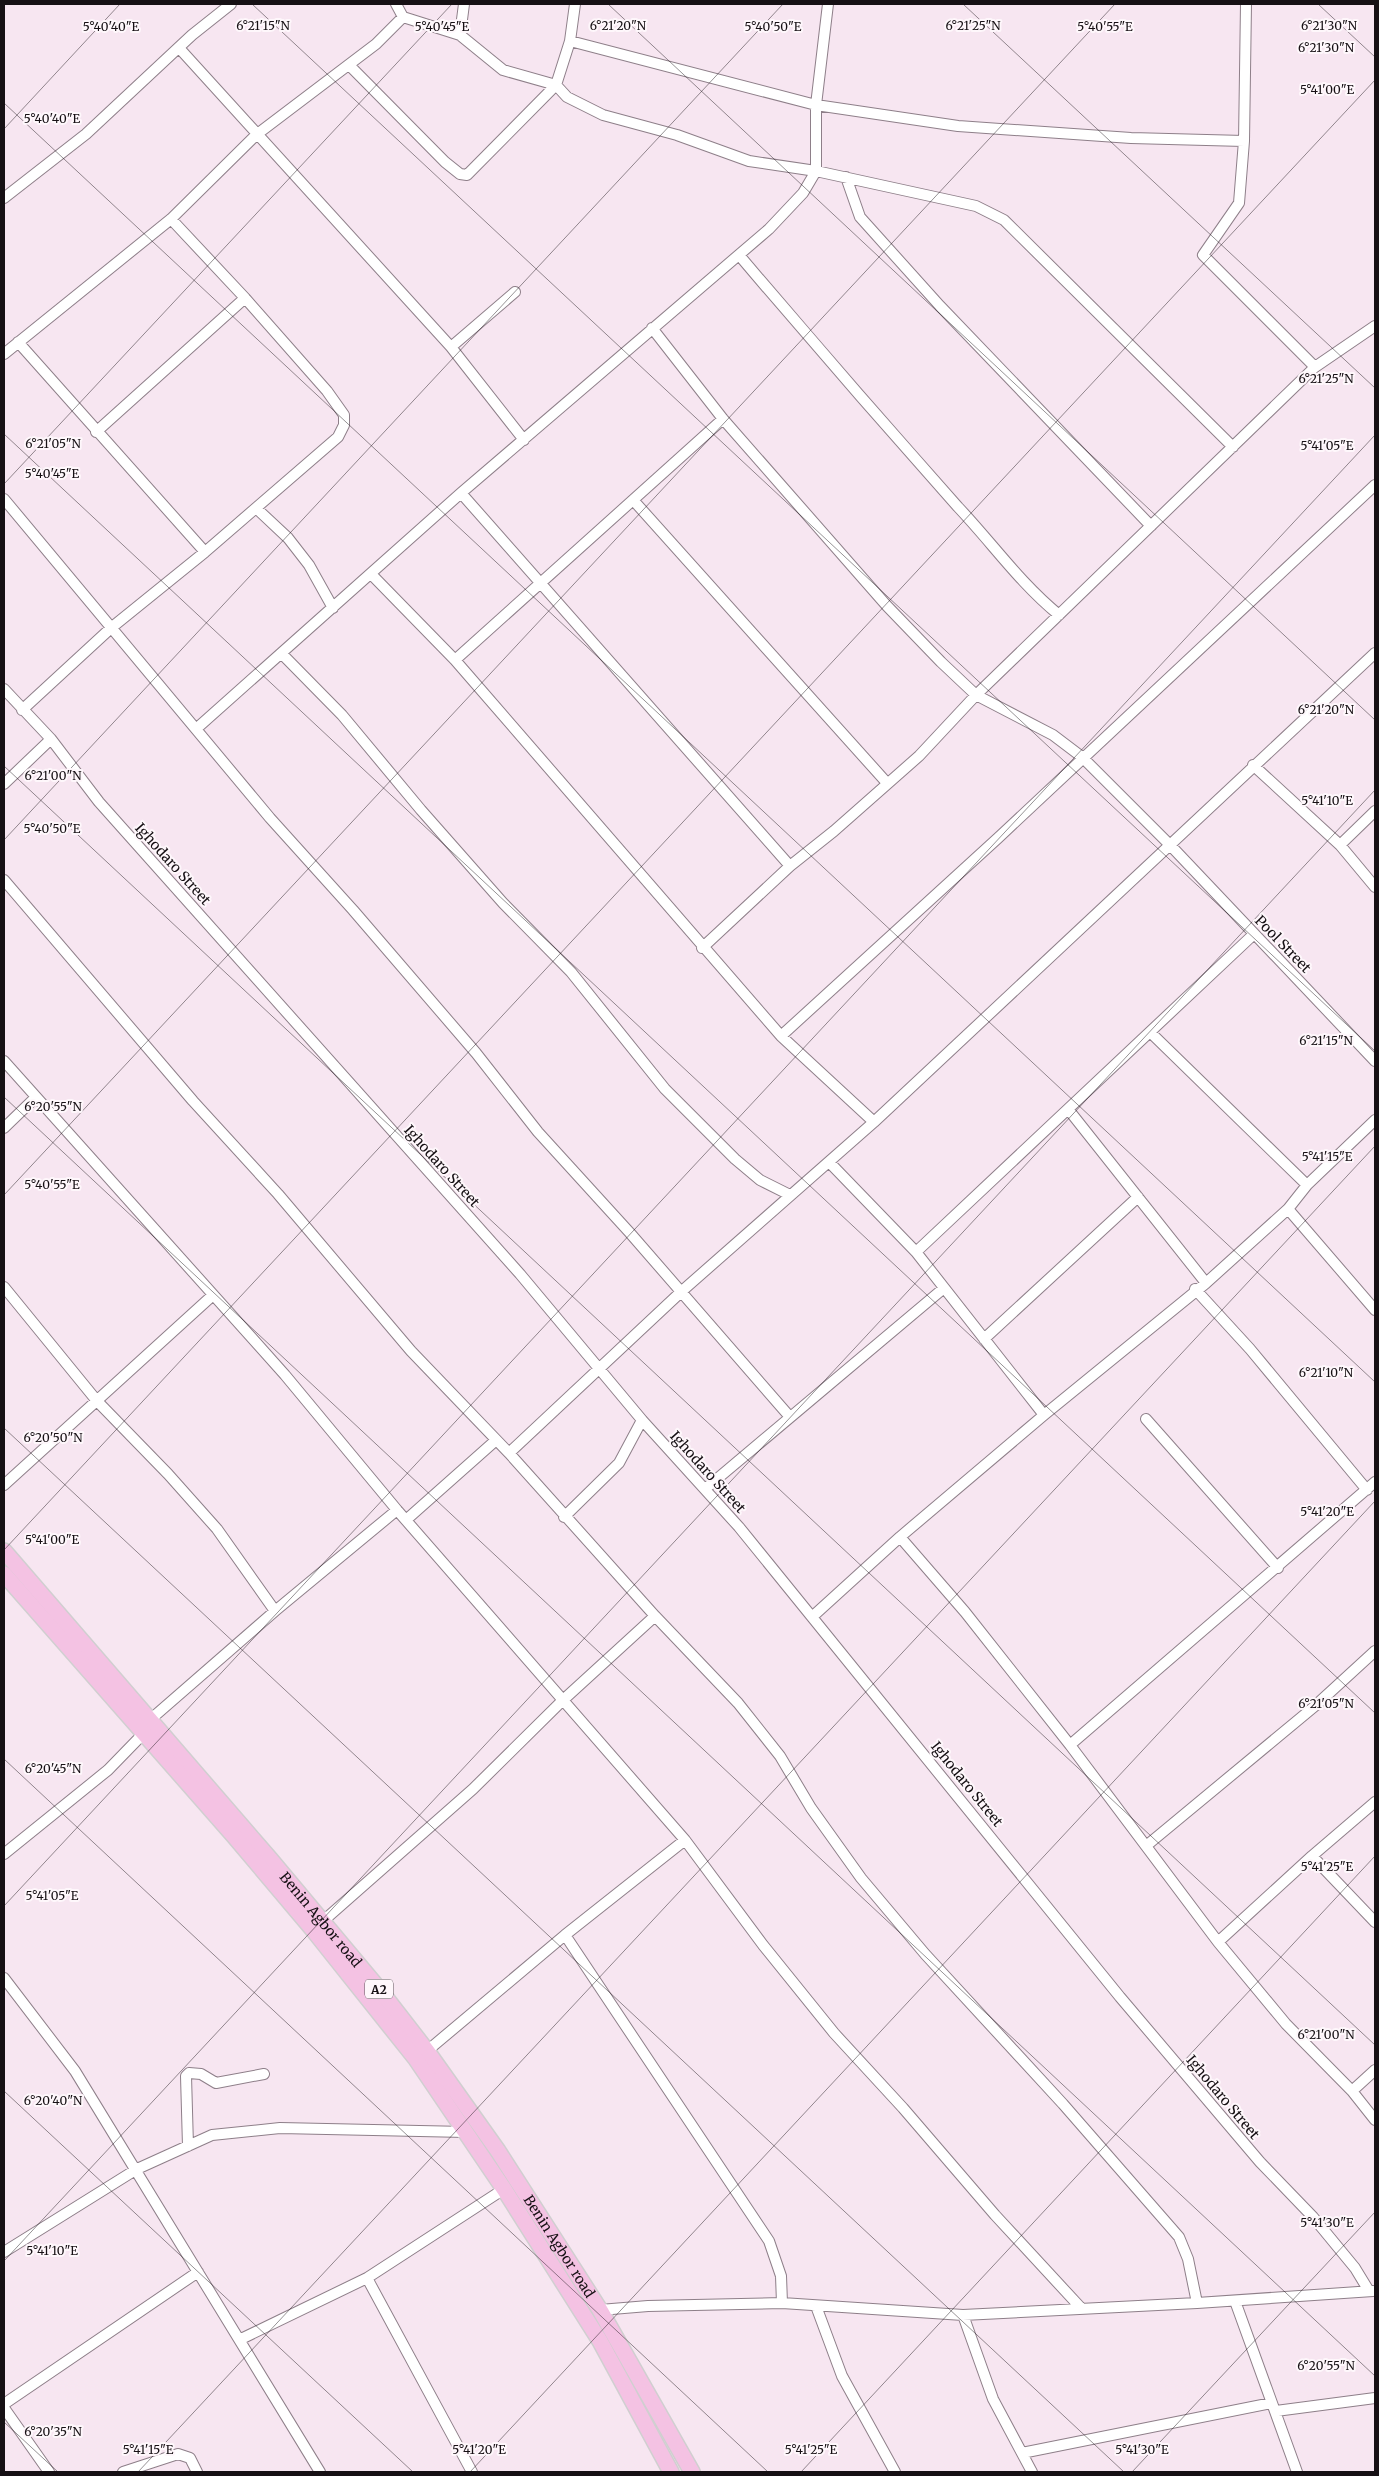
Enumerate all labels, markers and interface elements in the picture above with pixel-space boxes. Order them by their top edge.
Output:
text: 6°21'15"N [236,18,290,33]
text: 6°21'20"N [590,18,647,33]
text: 6°21'25"N [945,18,1001,33]
text: 6°21'30"N [1301,18,1358,33]
text: 5°40'40"E [83,19,140,34]
text: 5°40'45"E [415,19,470,34]
text: 5°40'50"E [745,19,802,34]
text: 5°40'55"E [1077,19,1133,34]
text: 6°21'30"N [1298,40,1355,55]
text: 5°41'00"E [1300,82,1354,97]
text: 5°40'40"E [24,111,81,126]
text: 6°21'25"N [1298,371,1354,386]
text: 6°21'05"N [25,436,82,451]
text: 5°41'05"E [1301,438,1354,453]
text: 5°40'45"E [25,466,80,481]
text: 6°21'20"N [1298,702,1355,717]
text: 6°21'00"N [25,768,82,783]
text: 5°41'10"E [1301,793,1353,808]
street label: Ighodaro Street [131,819,215,909]
text: 5°40'50"E [24,821,81,836]
street label: Pool Street [1251,911,1315,977]
text: 6°21'15"N [1299,1033,1353,1048]
text: 6°20'55"N [24,1099,83,1114]
street label: Ighodaro Street [400,1121,484,1211]
text: 5°41'15"E [1302,1149,1353,1164]
text: 5°40'55"E [24,1177,80,1192]
text: 6°21'10"N [1299,1365,1354,1380]
street label: Ighodaro Street [666,1427,750,1517]
text: 6°20'50"N [23,1430,83,1445]
text: 5°41'20"E [1300,1504,1354,1519]
text: 5°41'00"E [25,1532,79,1547]
text: 6°21'05"N [1298,1696,1355,1711]
street label: Ighodaro Street [927,1738,1007,1831]
text: 6°20'45"N [25,1761,82,1776]
text: 5°41'25"E [1301,1859,1354,1874]
street label: Benin Agbor road [276,1868,366,1971]
text: 5°41'05"E [26,1888,79,1903]
road number: A2 [365,1980,393,1998]
text: 6°21'00"N [1298,2027,1355,2042]
street label: Ighodaro Street [1183,2051,1264,2143]
text: 6°20'40"N [24,2093,83,2108]
street label: Benin Agbor road [520,2192,599,2302]
text: 5°41'30"E [1300,2215,1354,2230]
text: 5°41'10"E [26,2243,78,2258]
text: 6°20'55"N [1297,2358,1356,2373]
text: 6°20'35"N [24,2424,83,2439]
text: 5°41'15"E [123,2442,174,2457]
text: 5°41'20"E [452,2442,506,2457]
text: 5°41'25"E [785,2442,838,2457]
text: 5°41'30"E [1115,2442,1169,2457]

